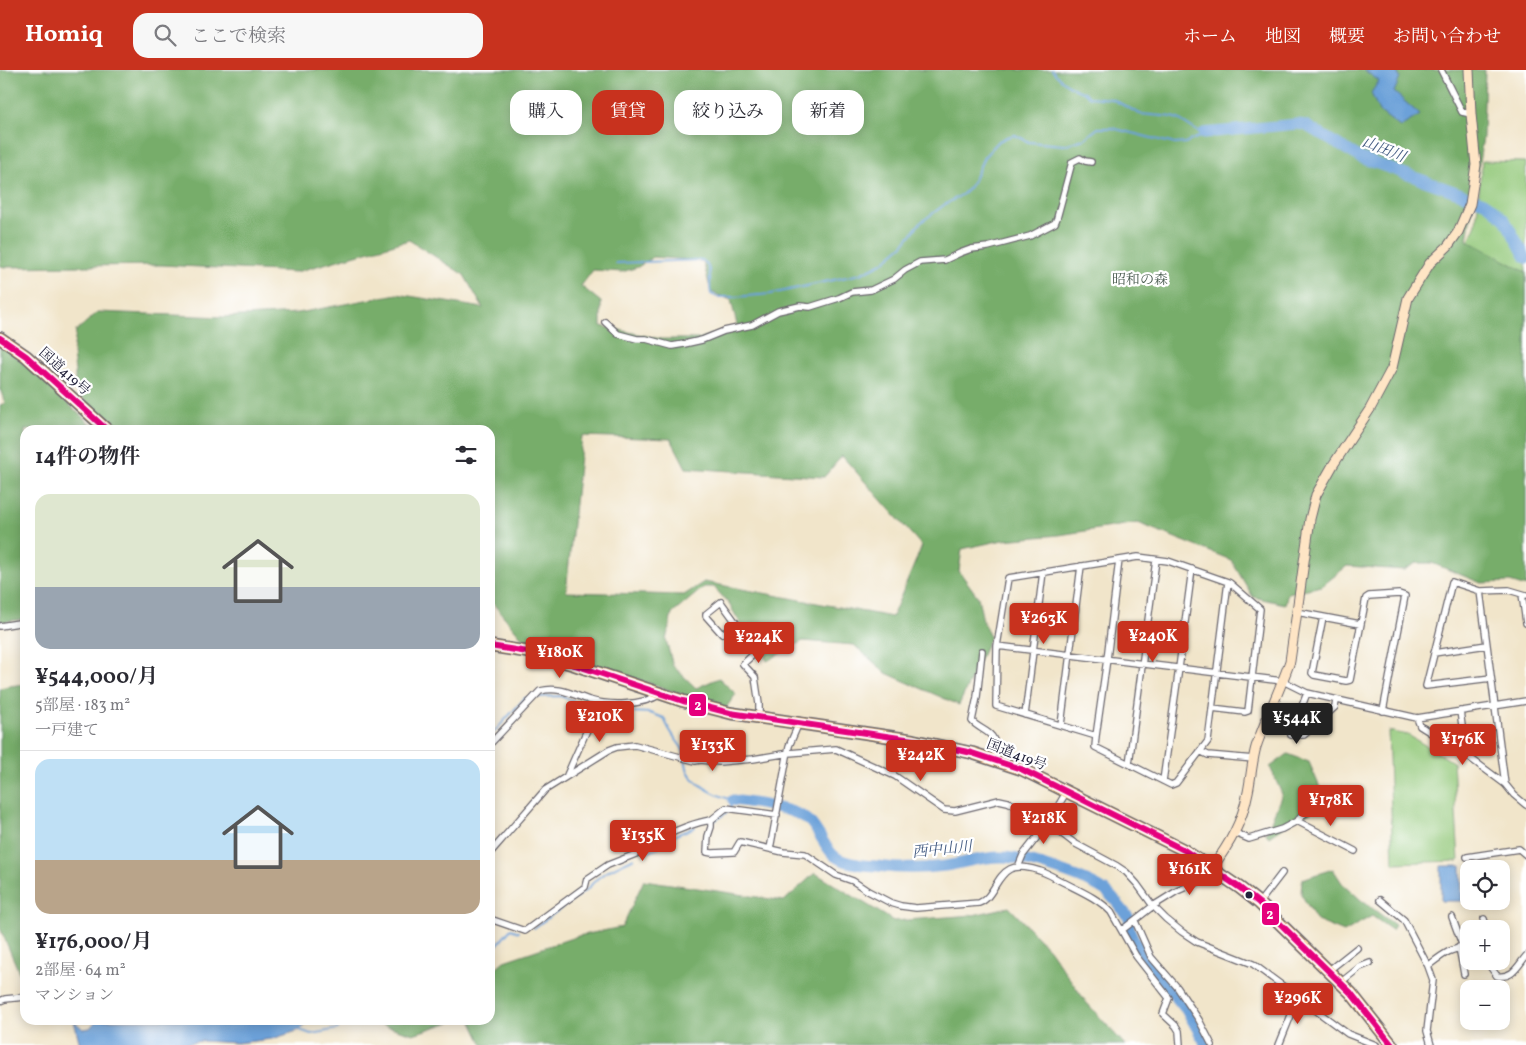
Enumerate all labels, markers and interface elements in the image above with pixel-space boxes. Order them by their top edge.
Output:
search box [133,13,483,58]
text: Homiq [25,18,103,52]
icon: search [151,21,179,49]
text: ここで検索 [191,24,286,50]
text: ホーム [1183,25,1237,50]
text: 地図 [1265,25,1301,50]
text: 概要 [1329,25,1365,50]
text: お問い合わせ [1393,25,1501,50]
chip: 購入 [510,90,582,135]
chip: 賃貸 [592,90,664,135]
chip: 絞り込み [674,90,782,135]
chip: 新着 [792,90,864,135]
water label: 山田川 [1359,132,1410,169]
park label: 昭和の森 [1112,271,1168,290]
street label: 国道419号 [34,344,94,400]
icon: filters [452,441,480,469]
text: 14件の物件 [35,443,140,472]
icon: home [213,526,303,616]
pin: ¥263K [1009,602,1079,645]
text: ¥263K [1021,608,1067,630]
pin: ¥240K [1118,620,1188,663]
pin: ¥224K [724,622,794,664]
text: ¥240K [1128,626,1178,648]
text: ¥224K [735,627,783,649]
pin: ¥180K [525,636,595,679]
text: ¥180K [537,642,583,664]
text: ¥544,000/月 [35,663,158,692]
line badge: 2 [688,693,707,717]
text: 5部屋 · 183 m² [35,695,130,717]
text: 2 [694,697,702,716]
pin: ¥210K [565,700,635,743]
pin: ¥544K [1262,702,1332,745]
text: ¥210K [577,706,623,728]
text: ¥544K [1273,708,1321,730]
text: 一戸建て [35,720,99,742]
pin: ¥176K [1428,724,1498,766]
text: ¥176K [1441,729,1485,751]
pin: ¥133K [678,730,748,772]
text: ¥133K [691,735,735,757]
street label: 国道419号 [984,735,1049,776]
pin: ¥242K [886,740,956,782]
text: ¥242K [897,745,945,767]
pin: ¥178K [1296,784,1366,827]
text: ¥178K [1309,790,1353,812]
icon: home [213,792,303,882]
pin: ¥218K [1009,802,1079,845]
text: ¥218K [1021,808,1067,830]
pin: ¥135K [608,820,678,862]
text: ¥135K [621,825,665,847]
water label: 西中山川 [911,837,975,864]
pin: ¥161K [1155,854,1225,896]
text: ¥161K [1168,859,1212,881]
map controls [1460,860,1510,1030]
button: locate [1460,860,1510,910]
unlabelled marker [1244,890,1254,900]
line badge: 2 [1261,902,1280,926]
text: 2 [1266,906,1274,925]
button: + [1460,920,1510,970]
text: ¥176,000/月 [35,928,152,957]
text: 2部屋 · 64 m² [35,960,126,982]
button: − [1460,980,1510,1030]
pin: ¥296K [1263,982,1333,1025]
text: マンション [35,985,114,1007]
text: ¥296K [1274,988,1322,1010]

